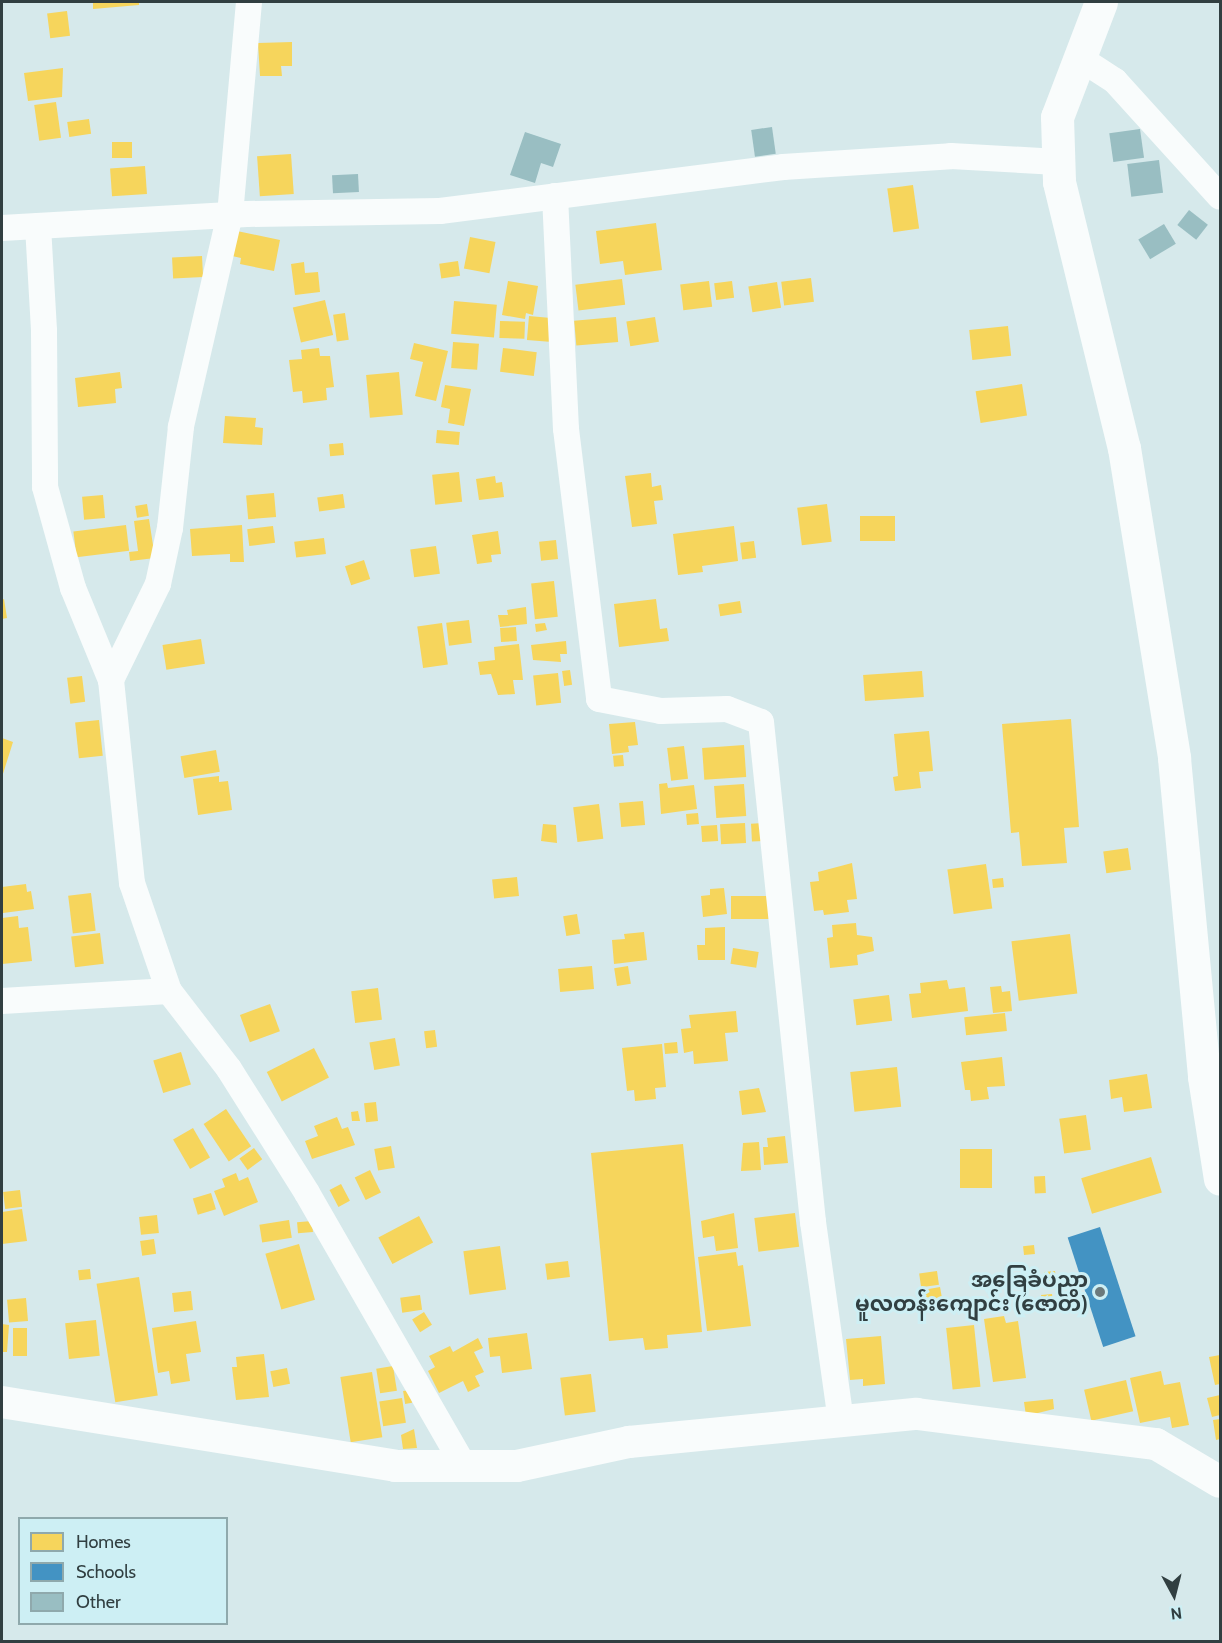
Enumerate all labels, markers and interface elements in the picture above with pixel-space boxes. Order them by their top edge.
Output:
place label: အခြေခံပညာ မူလတန်းကျောင်း (ဇောတိ) [855,1267,1088,1317]
marker: အခြေခံပညာ မူလတန်းကျောင်း (ဇောတိ) [1093,1285,1107,1299]
legend [18,1517,228,1625]
text: Homes [76,1531,131,1553]
text: Schools [76,1561,136,1583]
north arrow [1144,1565,1204,1625]
text: Other [76,1591,121,1613]
text: N [1169,1603,1183,1623]

